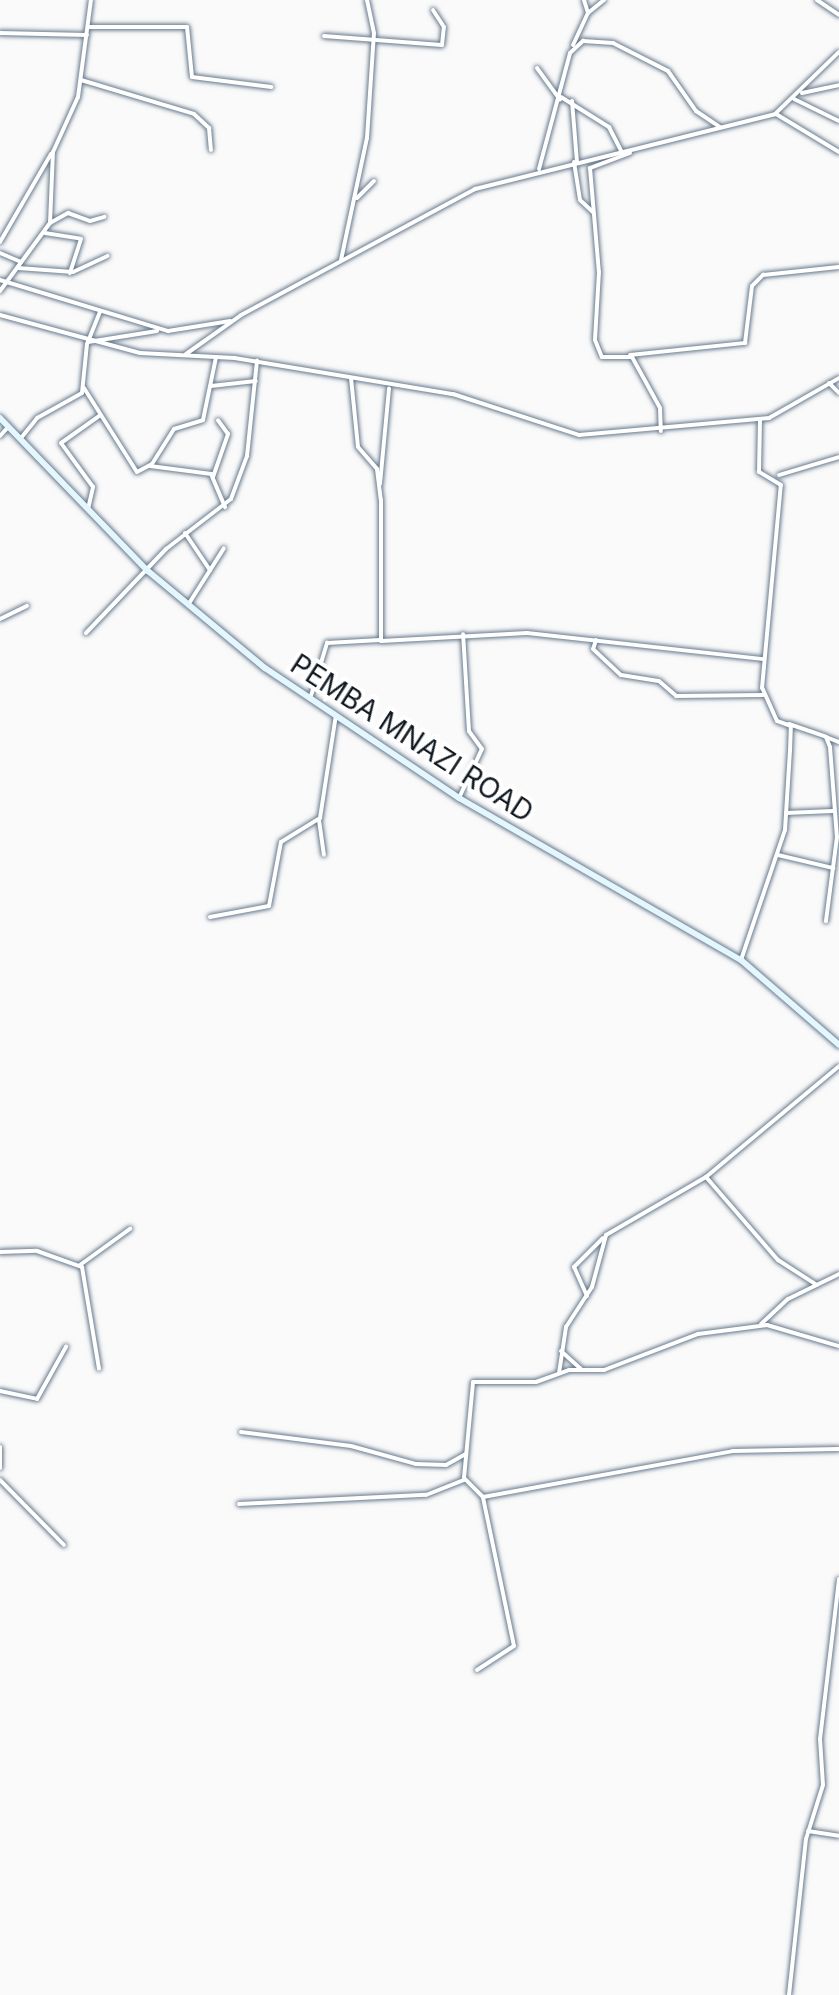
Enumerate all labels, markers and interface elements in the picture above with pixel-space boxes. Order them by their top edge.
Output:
street label: PEMBA MNAZI ROAD [285,647,539,829]

